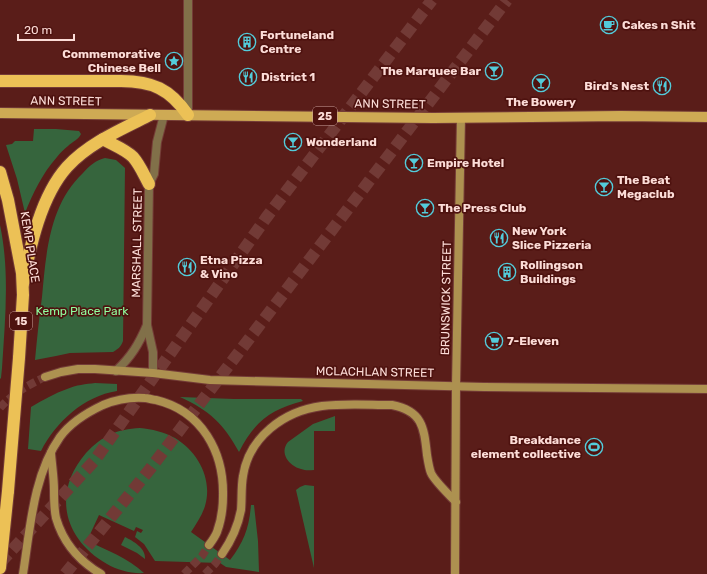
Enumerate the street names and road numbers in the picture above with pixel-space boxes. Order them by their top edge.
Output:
street label: ANN STREET [30,93,102,109]
street label: ANN STREET [354,96,426,112]
road number: 25 [313,107,337,125]
street label: MARSHALL STREET [129,188,145,298]
street label: KEMP PLACE [17,210,43,284]
street label: BRUNSWICK STREET [438,241,454,355]
road number: 15 [10,312,32,330]
street label: MCLACHLAN STREET [316,364,434,380]

